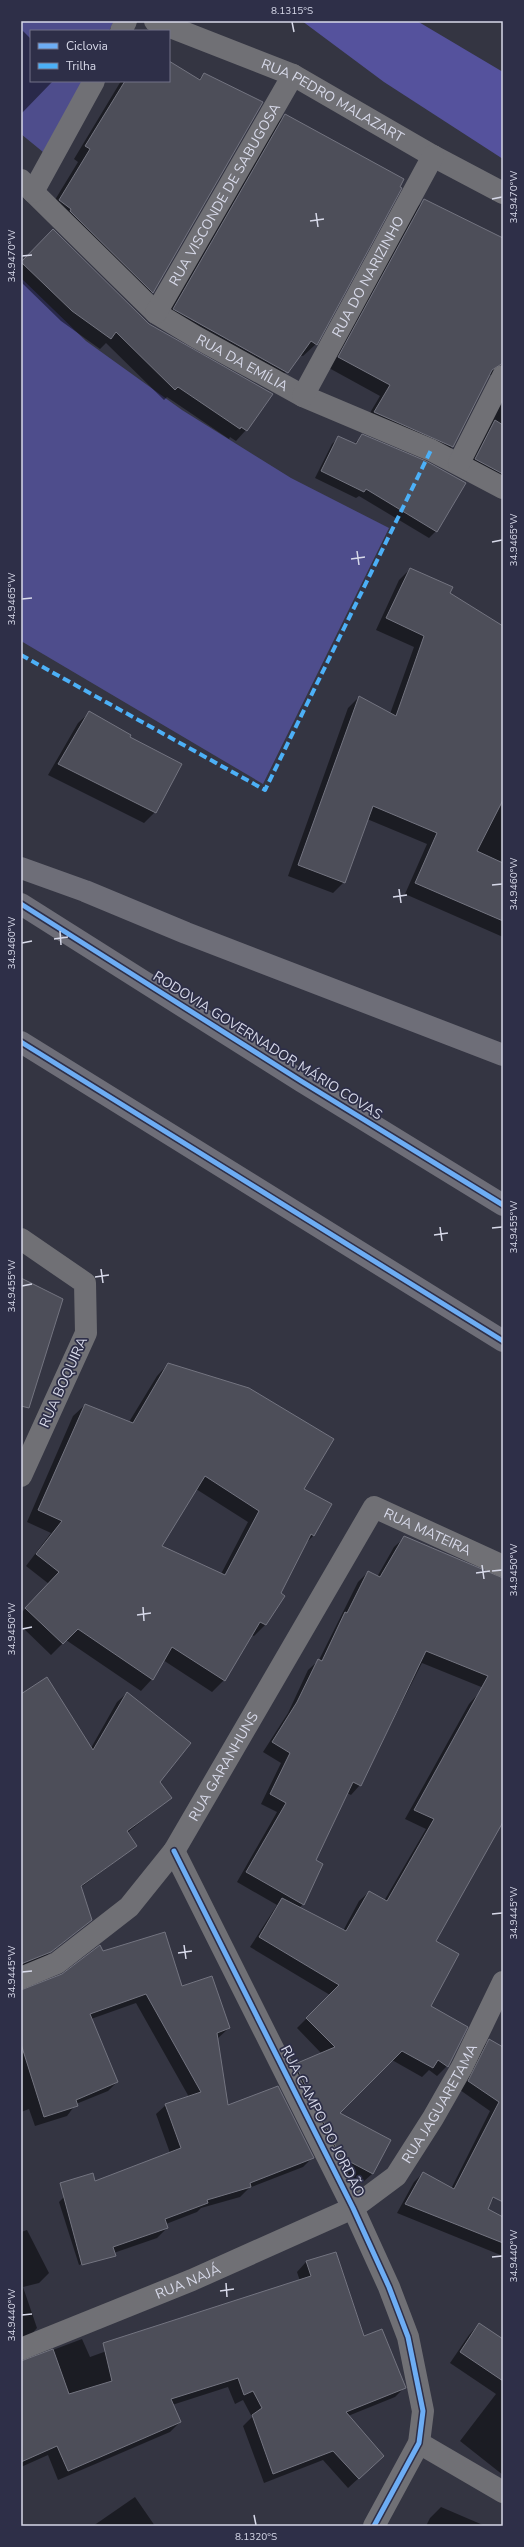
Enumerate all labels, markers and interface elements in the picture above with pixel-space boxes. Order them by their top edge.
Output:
text: 8.1315°S [271,4,313,18]
legend [30,30,170,82]
text: Ciclovia [66,38,108,54]
street label: RUA PEDRO MALAZART [258,55,408,147]
text: Trilha [66,58,96,74]
street label: RUA VISCONDE DE SABUGOSA [165,100,285,289]
text: 34.9470°W [507,170,521,224]
street label: RUA DO NARIZINHO [328,213,409,341]
text: 34.9470°W [5,229,19,283]
street label: RUA DA EMÍLIA [193,330,292,396]
text: 34.9465°W [507,513,521,567]
text: 34.9465°W [5,572,19,626]
text: 34.9460°W [507,857,521,911]
text: 34.9460°W [5,916,19,970]
street label: RODOVIA GOVERNADOR MÁRIO COVAS [149,967,386,1124]
text: 34.9455°W [507,1200,521,1254]
text: 34.9455°W [5,1259,19,1313]
street label: RUA BOQUIRA [35,1334,92,1431]
street label: RUA MATEIRA [381,1504,474,1560]
text: 34.9450°W [507,1543,521,1597]
text: 34.9450°W [5,1602,19,1656]
street label: RUA GARANHUNS [184,1708,263,1825]
text: 34.9445°W [507,1886,521,1940]
text: 34.9445°W [5,1945,19,1999]
street label: RUA JAGUARETAMA [397,2041,482,2167]
street label: RUA CAMPO DO JORDÃO [276,2042,369,2200]
text: 34.9440°W [507,2229,521,2283]
street label: RUA NAJÁ [153,2260,224,2304]
text: 34.9440°W [5,2288,19,2342]
text: 8.1320°S [235,2530,277,2544]

